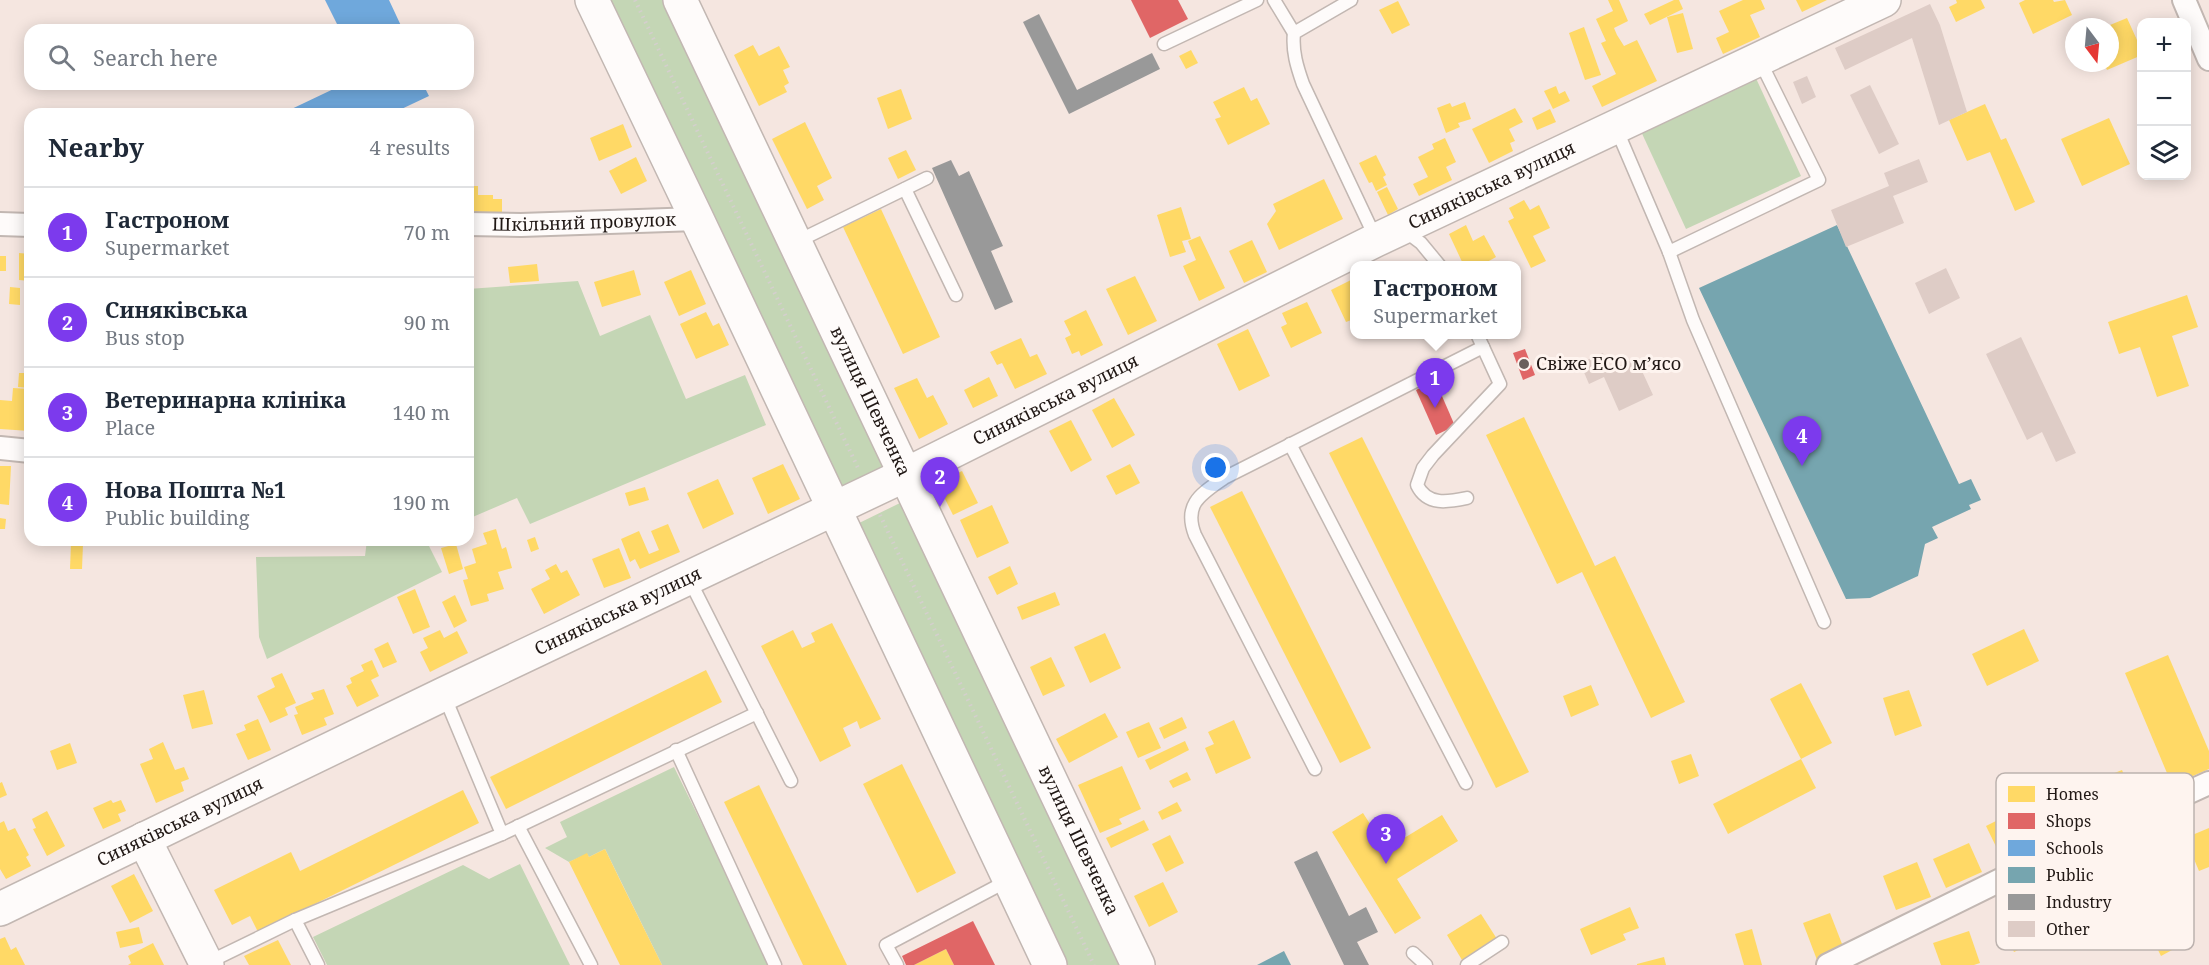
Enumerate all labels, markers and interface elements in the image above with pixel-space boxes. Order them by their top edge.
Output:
north arrow [2065,18,2119,72]
map controls [2137,18,2191,180]
button: + [2137,18,2191,72]
search box [24,24,474,90]
icon: search [45,41,78,74]
text: Search here [93,42,218,72]
button: − [2137,72,2191,126]
button: layers [2137,126,2191,180]
text: Nearby [48,129,144,165]
text: 4 results [370,134,450,161]
street label: Синяківська вулиця [1404,135,1579,234]
text: Гастроном [105,204,229,234]
street label: Шкільний провулок [492,207,677,236]
text: 1 [62,219,73,246]
text: 70 m [404,219,450,246]
text: Supermarket [105,234,230,261]
popup [1350,261,1521,339]
text: Гастроном [1373,272,1498,302]
text: Синяківська [105,294,248,324]
text: Supermarket [1373,302,1498,329]
text: 2 [62,309,73,336]
text: 90 m [404,309,450,336]
street label: вулиця Шевченка [825,322,917,480]
text: Bus stop [105,324,185,351]
street label: Синяківська вулиця [968,348,1142,450]
place label: Свіже ECO м’ясо [1536,351,1681,375]
marker: Свіже ECO м’ясо [1517,357,1531,371]
pin: 1 [1416,358,1454,408]
text: Ветеринарна клініка [105,384,347,414]
text: 3 [62,399,73,426]
text: 140 m [392,399,450,426]
text: Place [105,414,155,441]
pin: 4 [1782,416,1822,466]
your location [1201,453,1230,482]
pin: 2 [920,458,960,507]
text: Нова Пошта №1 [105,474,286,504]
text: 4 [62,489,73,516]
text: 190 m [392,489,450,516]
text: Public building [105,504,250,531]
street label: Синяківська вулиця [530,561,705,660]
street label: вулиця Шевченка [1034,761,1125,919]
street label: Синяківська вулиця [92,770,267,871]
legend [1996,773,2194,950]
text: Homes [2046,783,2099,805]
text: Shops [2046,810,2091,832]
pin: 3 [1366,814,1406,864]
text: Schools [2046,837,2103,859]
text: Public [2046,864,2094,886]
text: Industry [2046,891,2113,913]
text: Other [2046,918,2090,940]

